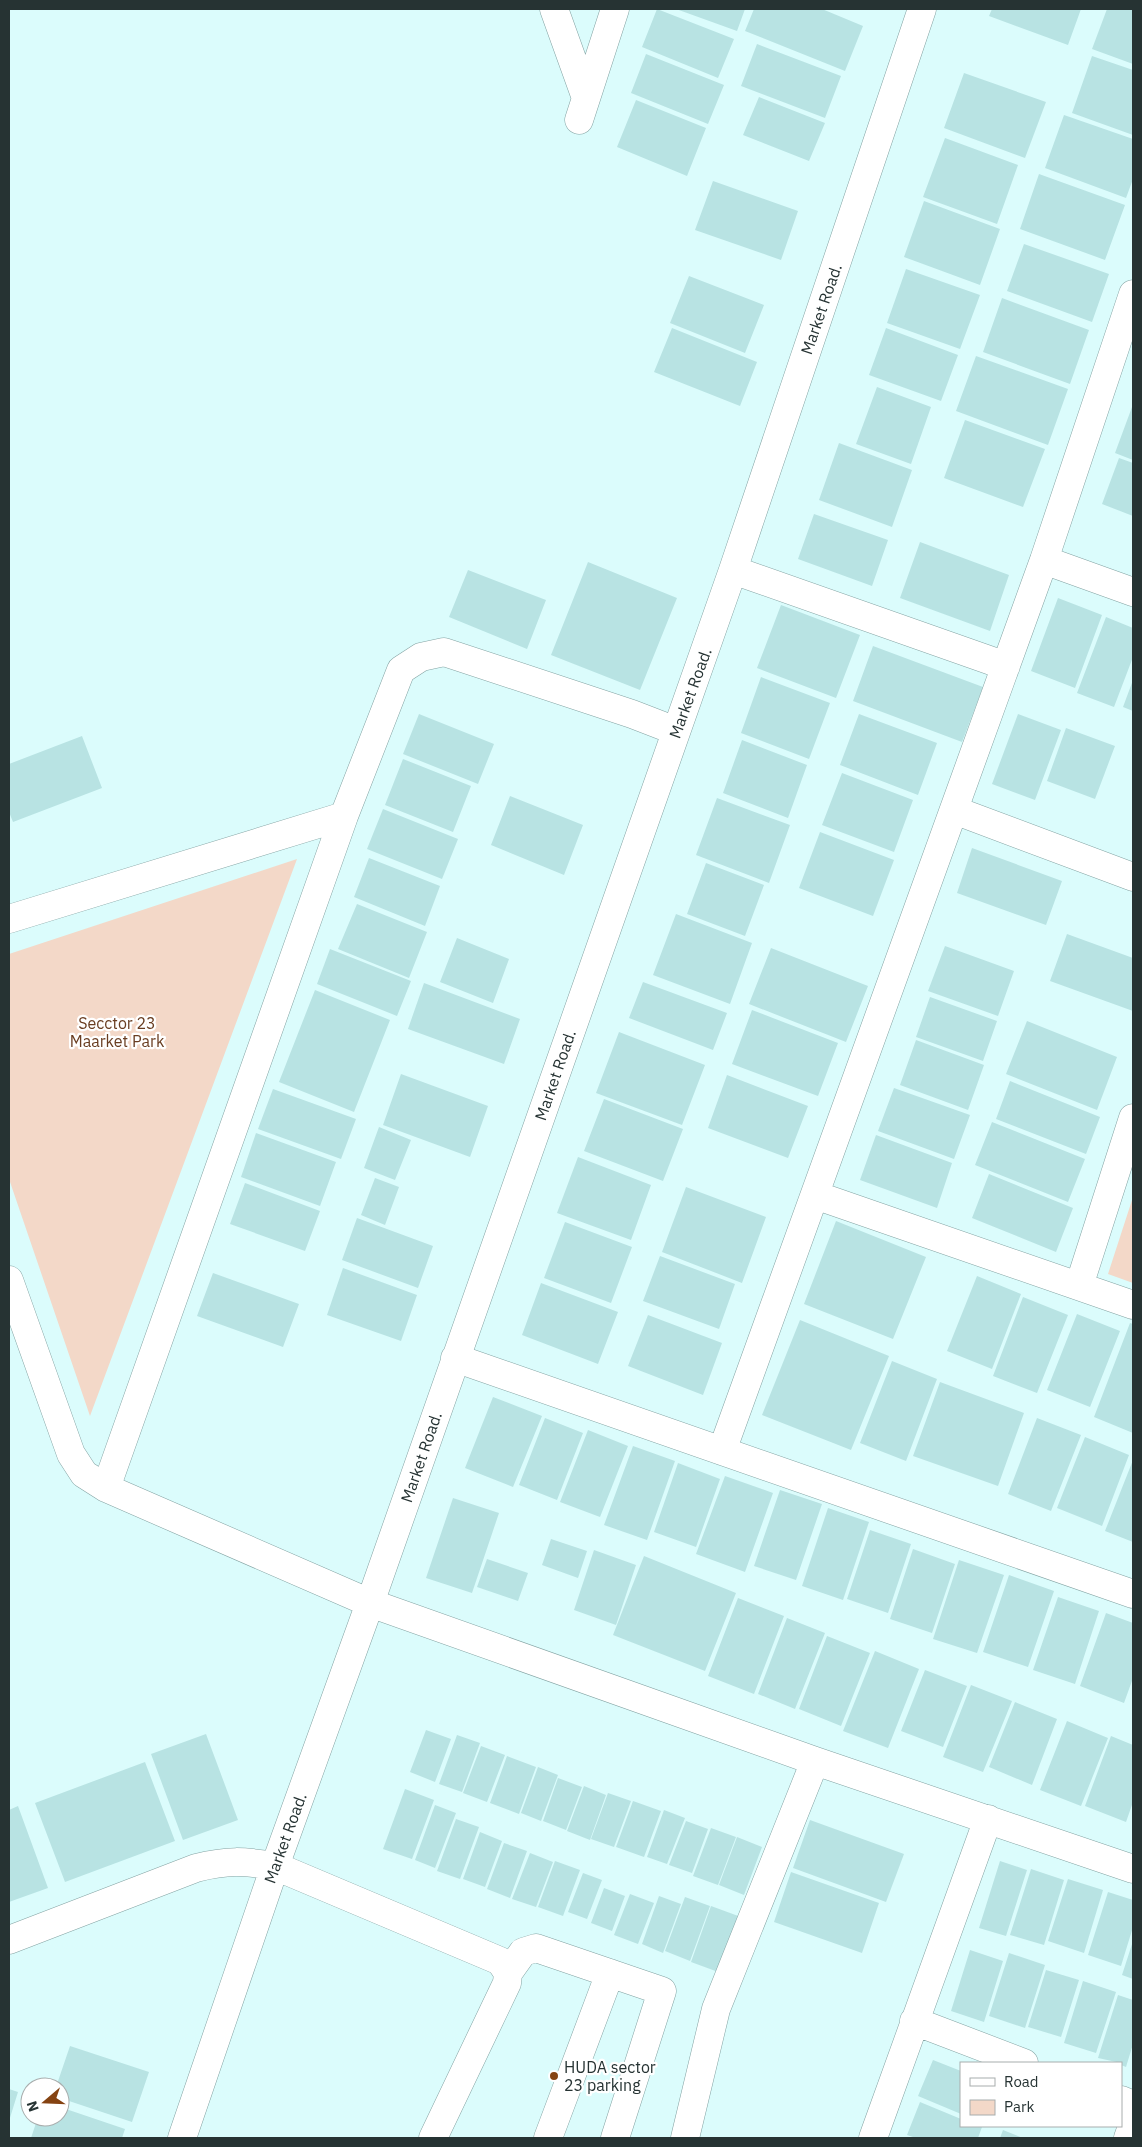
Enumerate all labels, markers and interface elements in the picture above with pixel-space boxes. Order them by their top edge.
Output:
street label: Market Road. [796,261,846,357]
street label: Market Road. [664,645,716,741]
park label: Secctor 23 Maarket Park [70,1013,165,1051]
street label: Market Road. [530,1027,580,1123]
street label: Market Road. [396,1409,446,1505]
street label: Market Road. [259,1790,311,1886]
place label: HUDA sector 23 parking [564,2057,656,2095]
legend [960,2062,1122,2127]
marker: HUDA sector 23 parking [548,2070,560,2082]
text: Road [1004,2072,1039,2091]
north arrow [20,2077,70,2127]
text: Park [1004,2097,1034,2116]
text: N [23,2099,43,2114]

